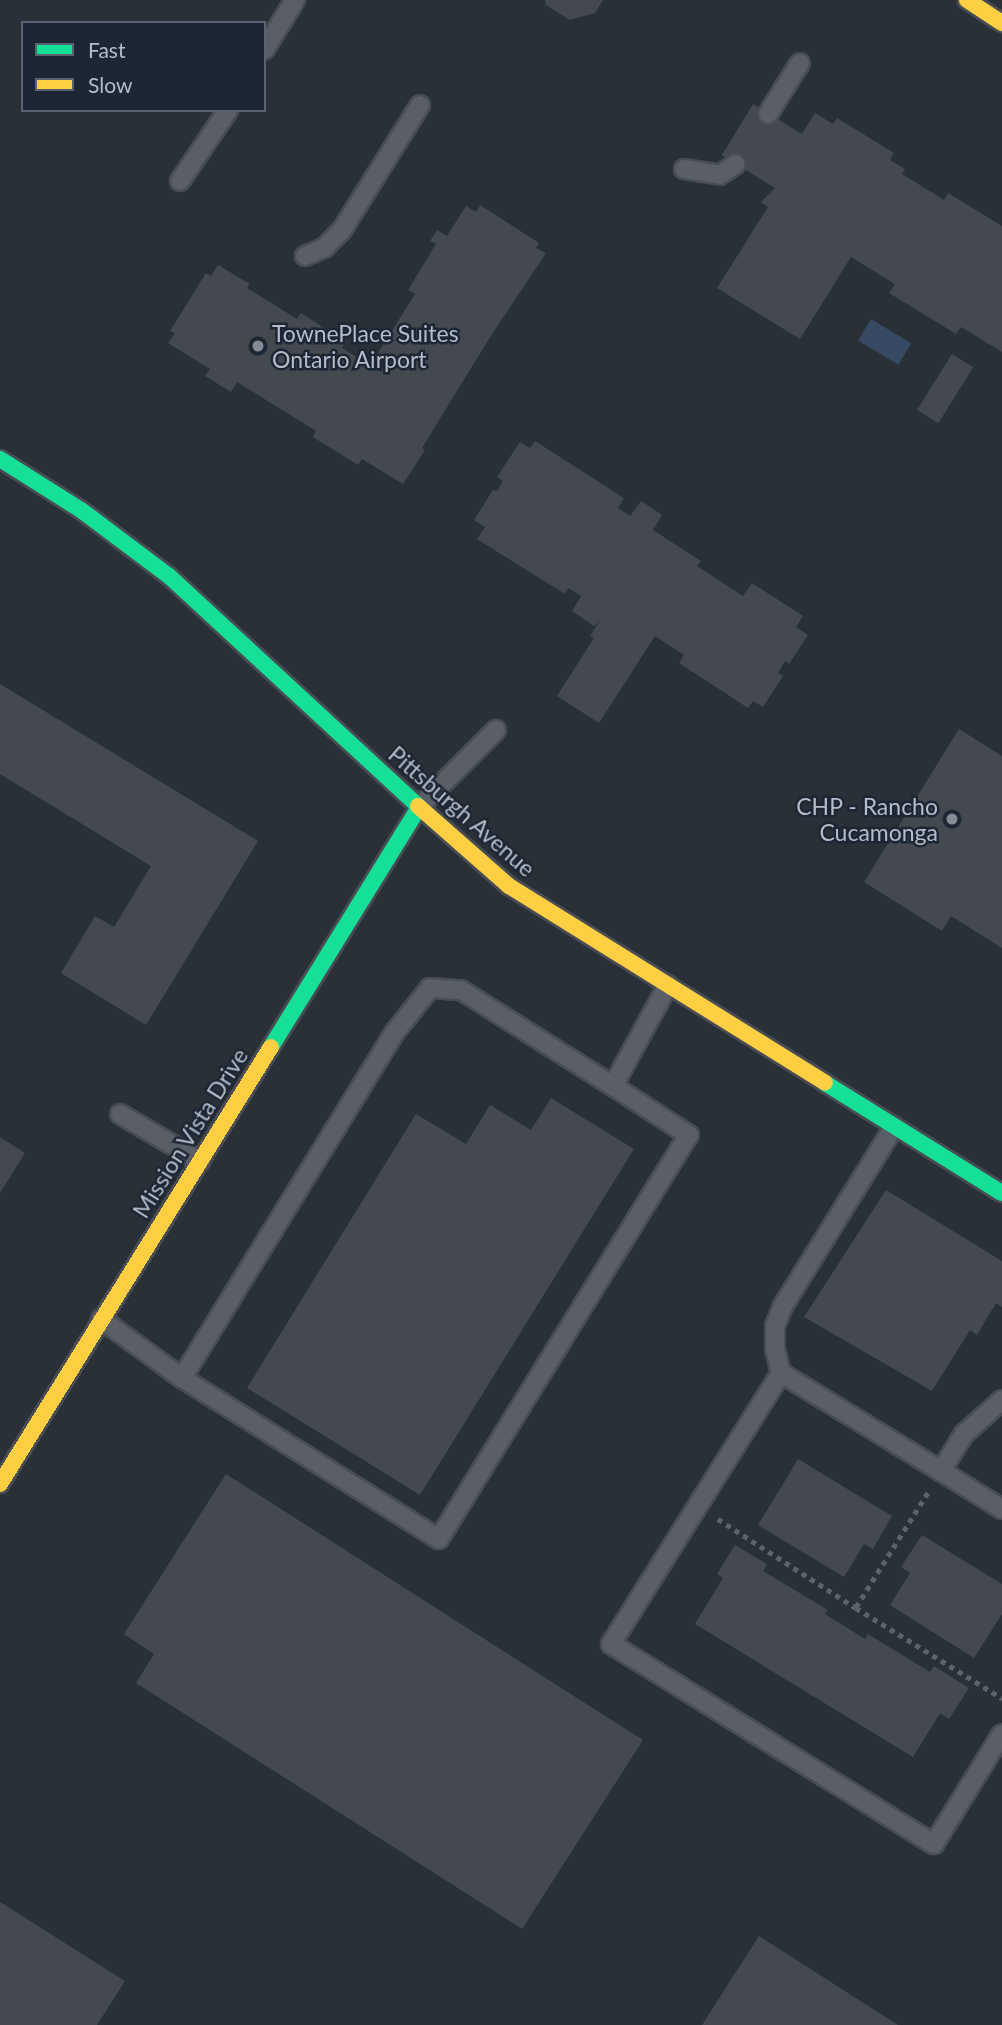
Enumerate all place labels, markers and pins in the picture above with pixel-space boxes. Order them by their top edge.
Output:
place label: TownePlace Suites Ontario Airport [272,319,459,373]
marker: TownePlace Suites Ontario Airport [250,338,266,354]
place label: CHP - Rancho Cucamonga [796,792,938,846]
marker: CHP - Rancho Cucamonga [944,811,960,827]

